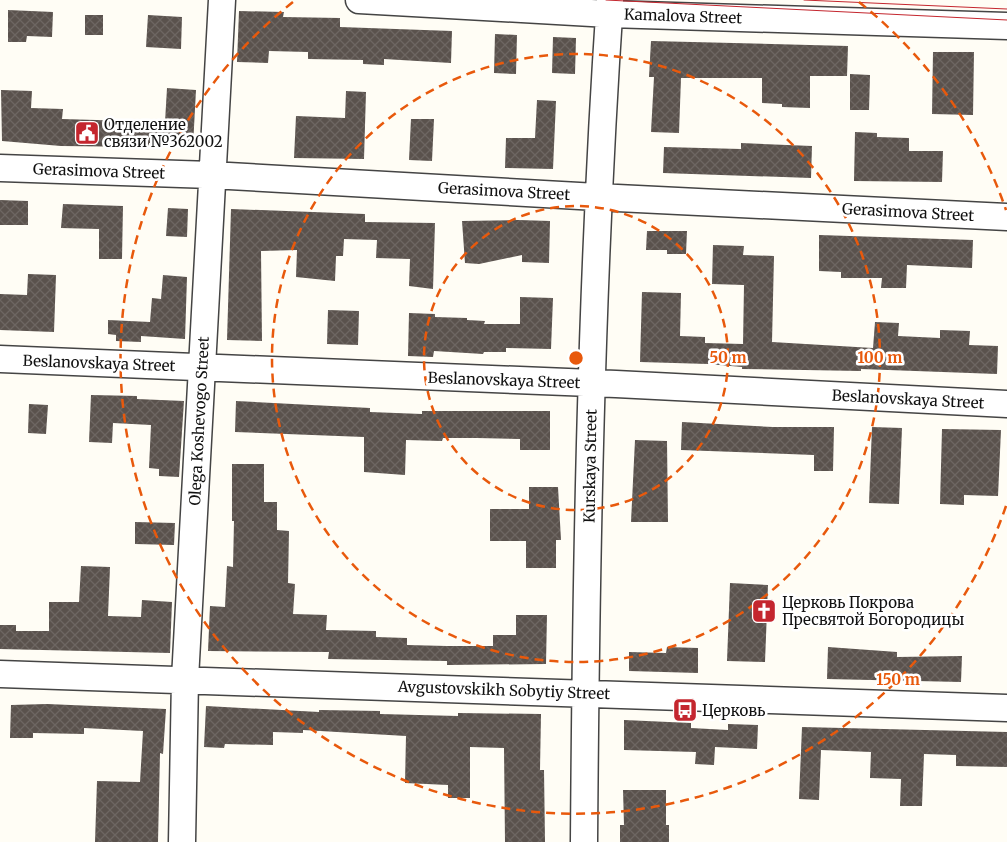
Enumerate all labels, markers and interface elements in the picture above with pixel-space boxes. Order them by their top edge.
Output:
street label: Kamalova Street [624,4,742,28]
place label: Отделение связи №362002 [104,115,223,151]
public building icon: Отделение связи №362002 [74,120,100,146]
street label: Gerasimova Street [33,159,166,183]
street label: Gerasimova Street [437,178,571,204]
street label: Gerasimova Street [841,199,975,225]
street label: Olega Koshevogo Street [185,336,213,506]
text: 50 m [709,348,747,367]
text: 100 m [858,348,902,367]
centre of rings [567,349,585,367]
street label: Beslanovskaya Street [22,351,176,375]
street label: Beslanovskaya Street [427,368,581,392]
street label: Beslanovskaya Street [831,386,985,412]
street label: Kurskaya Street [580,409,600,523]
place label: Церковь Покрова Пресвятой Богородицы [782,593,964,629]
church icon: Церковь Покрова Пресвятой Богородицы [751,598,777,624]
text: 150 m [876,670,920,689]
street label: Avgustovskikh Sobytiy Street [397,677,611,703]
bus stop icon: Церковь [672,697,698,723]
place label: Церковь [702,701,765,720]

